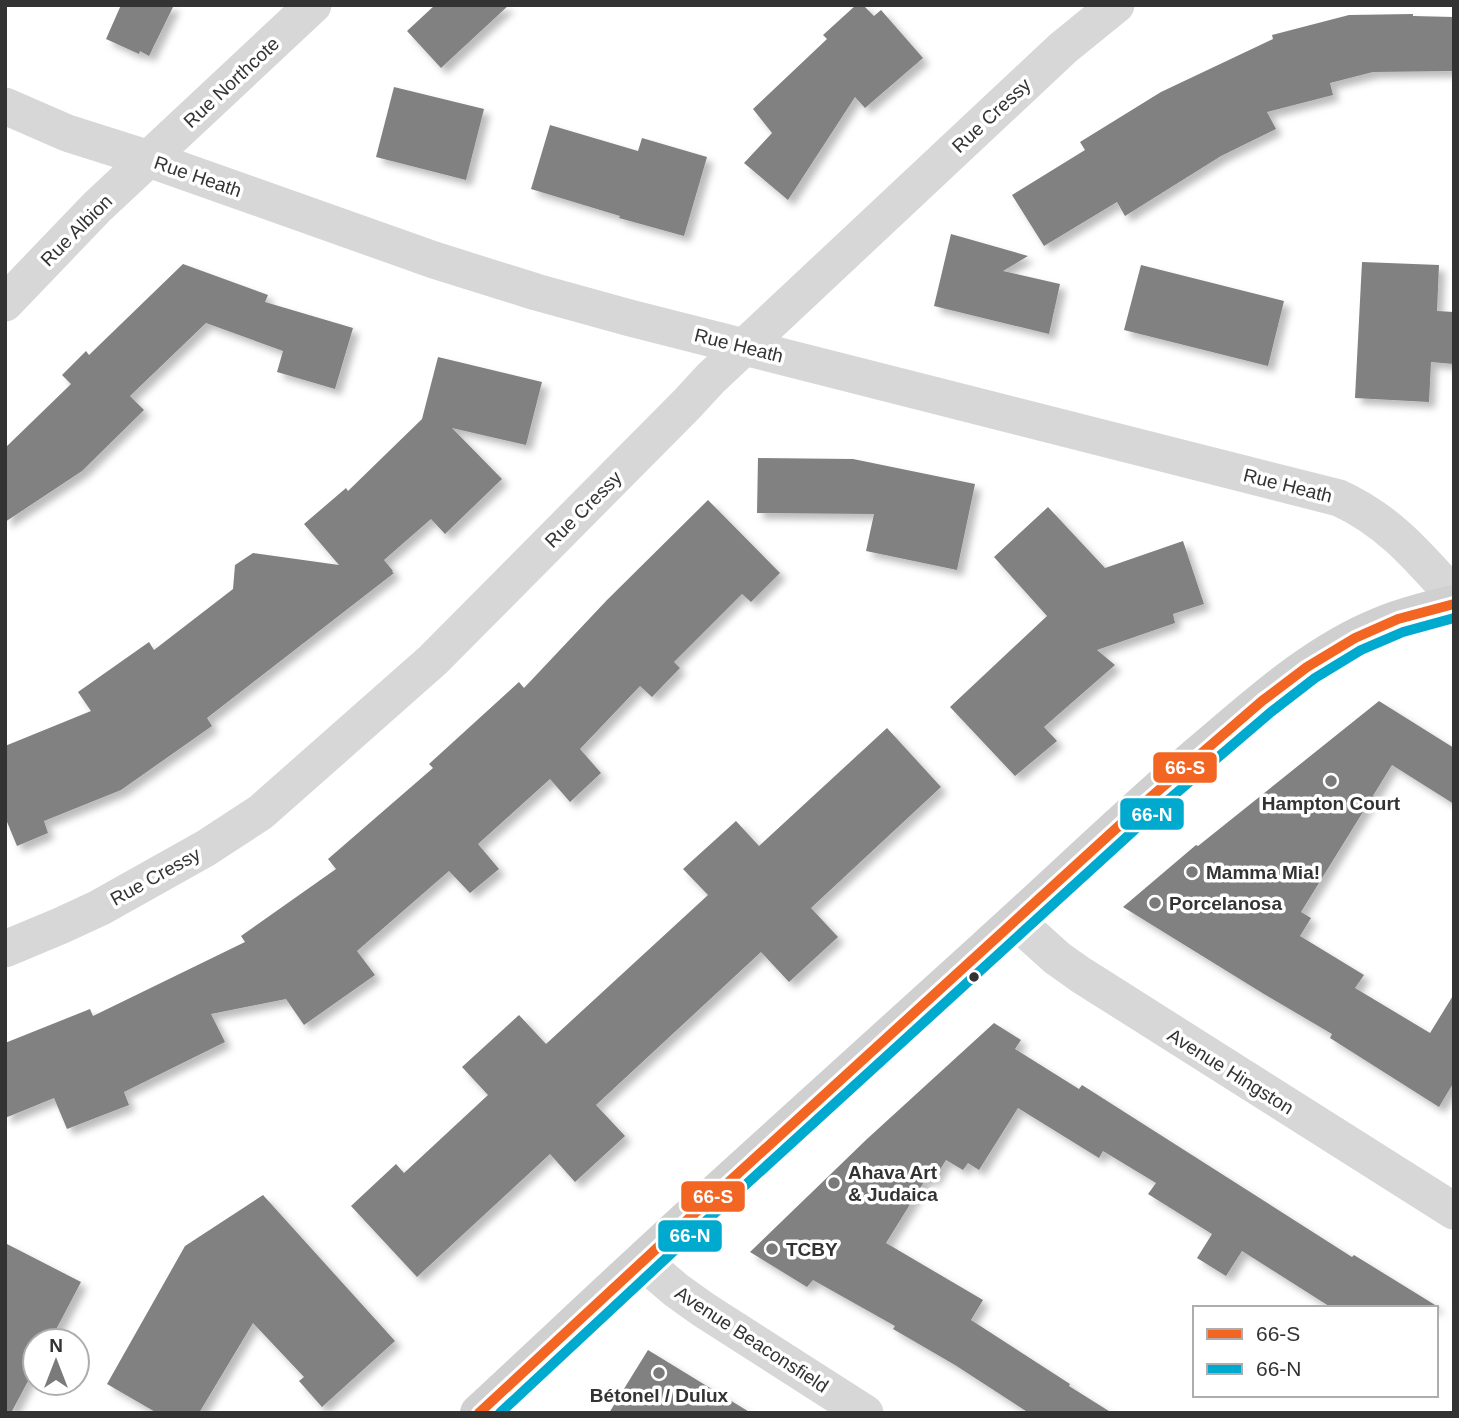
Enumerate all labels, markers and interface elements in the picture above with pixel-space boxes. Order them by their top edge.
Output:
street label: Rue Northcote [179,33,283,132]
street label: Rue Cressy [948,74,1035,157]
street label: Rue Heath [151,152,244,201]
street label: Rue Albion [36,190,116,270]
street label: Rue Heath [692,324,785,367]
street label: Rue Heath [1241,464,1334,507]
street label: Rue Cressy [541,466,626,552]
line badge: 66-S [1152,751,1218,784]
text: 66-S [1165,757,1205,778]
marker: Hampton Court [1323,773,1339,789]
place label: Hampton Court [1262,793,1401,814]
line badge: 66-N [1119,797,1185,831]
text: 66-N [1131,804,1173,825]
street label: Rue Cressy [107,843,204,910]
place label: Mamma Mia! [1206,862,1320,883]
marker: Mamma Mia! [1184,864,1200,880]
place label: Porcelanosa [1169,893,1282,914]
marker: Porcelanosa [1147,895,1163,911]
unlabelled marker [967,970,981,984]
street label: Avenue Hingston [1164,1024,1298,1119]
place label: Ahava Art & Judaica [848,1162,938,1205]
marker: Ahava Art & Judaica [826,1175,842,1191]
line badge: 66-S [680,1180,746,1213]
text: 66-S [693,1186,733,1207]
line badge: 66-N [657,1219,723,1253]
text: 66-N [669,1225,711,1246]
place label: TCBY [786,1239,838,1260]
marker: TCBY [764,1241,780,1257]
street label: Avenue Beaconsfield [671,1282,832,1397]
legend [1193,1306,1438,1397]
text: 66-S [1256,1322,1300,1345]
north arrow [21,1327,91,1397]
text: N [49,1335,63,1356]
text: 66-N [1256,1357,1302,1380]
marker: Bétonel / Dulux [651,1365,667,1381]
place label: Bétonel / Dulux [590,1385,729,1406]

